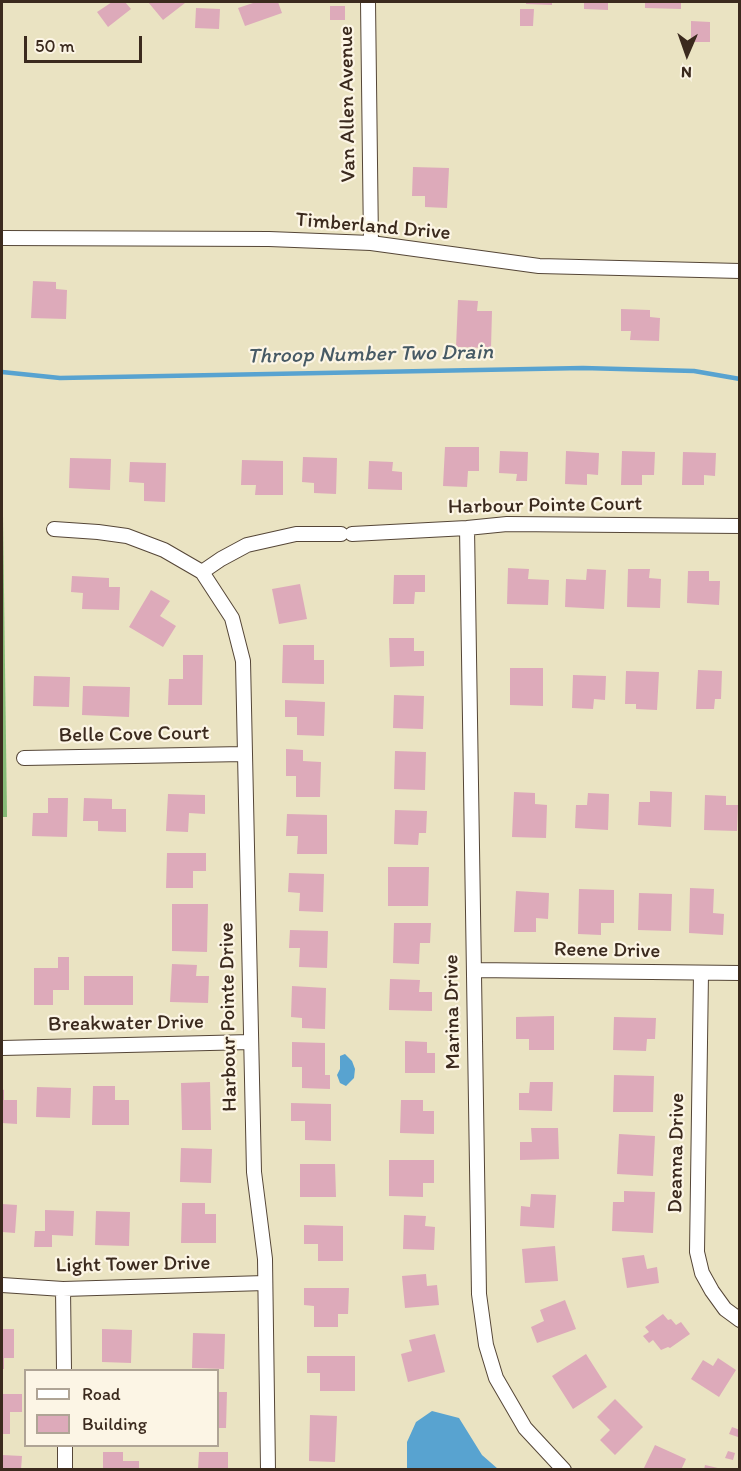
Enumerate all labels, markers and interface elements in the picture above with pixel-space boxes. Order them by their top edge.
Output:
scale bar [27,24,146,62]
north arrow [657,24,717,84]
street label: Van Allen Avenue [334,25,362,183]
text: 50 m [35,35,75,57]
text: N [681,63,692,82]
street label: Timberland Drive [294,208,452,246]
water label: Throop Number Two Drain [247,340,493,370]
street label: Harbour Pointe Court [448,492,642,520]
street label: Belle Cove Court [58,721,210,749]
street label: Harbour Pointe Drive [215,922,243,1112]
street label: Reene Drive [554,937,660,965]
street label: Marina Drive [439,954,467,1070]
street label: Breakwater Drive [48,1010,204,1038]
street label: Deanna Drive [663,1093,691,1213]
street label: Light Tower Drive [55,1251,211,1279]
legend [24,1369,219,1447]
text: Road [82,1383,121,1405]
text: Building [82,1413,147,1435]

